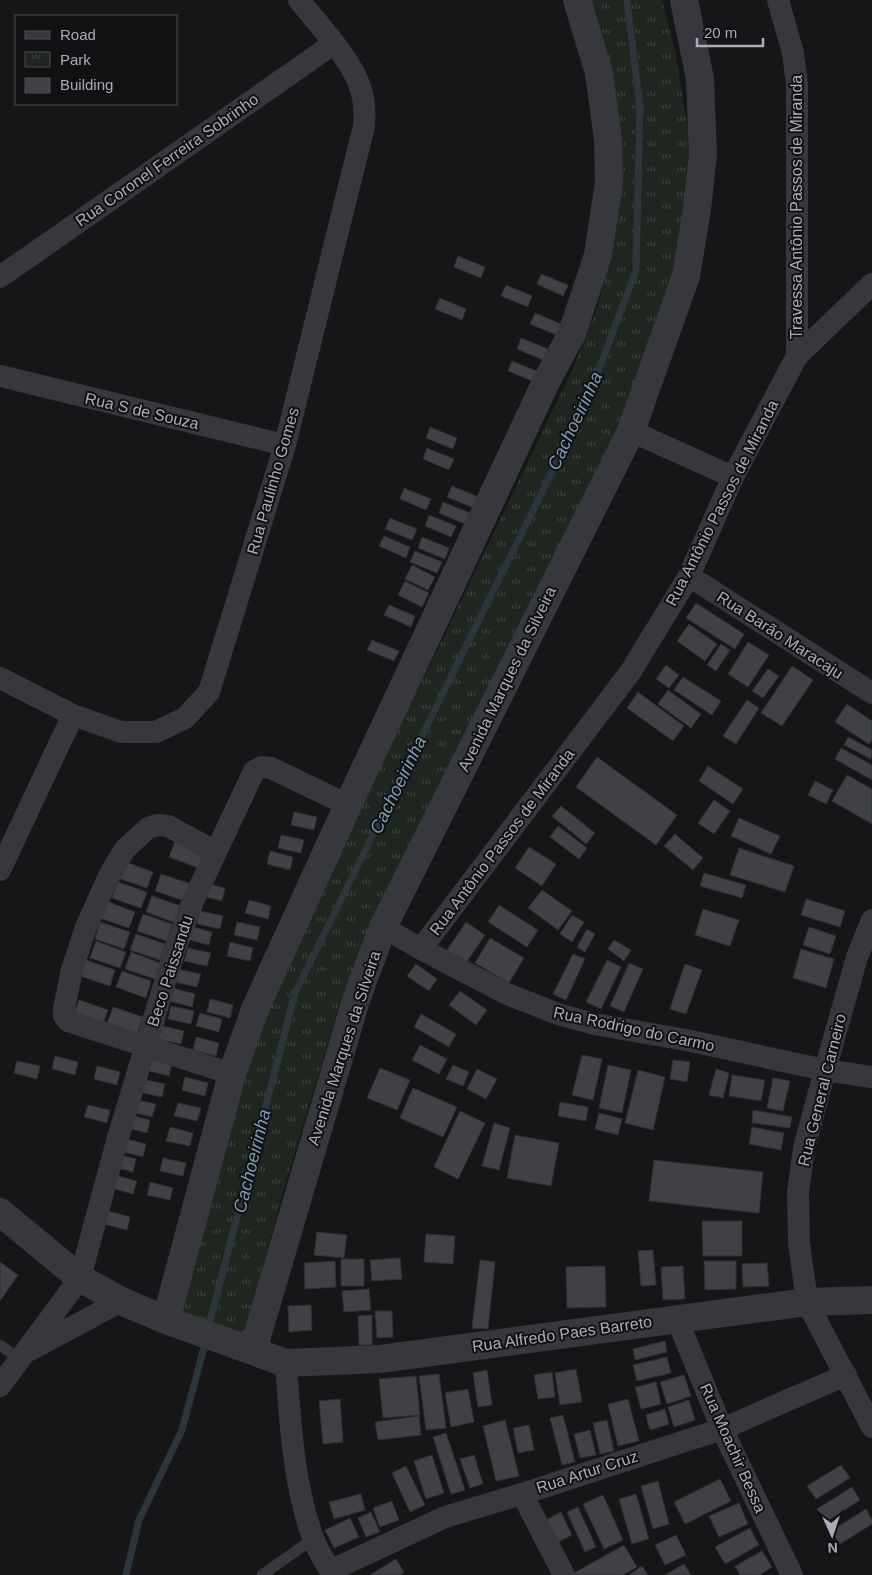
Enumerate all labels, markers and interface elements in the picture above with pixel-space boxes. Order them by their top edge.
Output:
legend [15,15,178,105]
scale bar [697,15,763,47]
text: 20 m [704,24,737,41]
text: Road [60,26,96,43]
text: Park [60,51,91,68]
street label: Travessa Antônio Passos de Miranda [788,75,805,339]
text: Building [60,76,113,93]
street label: Rua Coronel Ferreira Sobrinho [73,90,262,230]
water label: Cachoeirinha [544,369,606,473]
street label: Rua S de Souza [83,390,201,432]
street label: Rua Antônio Passos de Miranda [663,397,782,609]
street label: Rua Paulinho Gomes [244,406,302,556]
street label: Avenida Marques da Silveira [455,584,559,774]
street label: Rua Barão Maracaju [714,588,846,682]
water label: Cachoeirinha [366,733,430,837]
street label: Rua Antônio Passos de Miranda [426,746,578,938]
street label: Beco Paissandu [144,913,196,1029]
street label: Avenida Marques da Silveira [304,949,384,1147]
street label: Rua Rodrigo do Carmo [552,1004,716,1054]
street label: Rua General Carneiro [795,1012,849,1168]
water label: Cachoeirinha [229,1107,275,1215]
street label: Rua Alfredo Paes Barreto [471,1313,653,1355]
street label: Rua Moachir Bessa [697,1381,769,1515]
street label: Rua Artur Cruz [534,1448,640,1496]
north arrow [807,1510,857,1560]
text: N [827,1540,838,1556]

